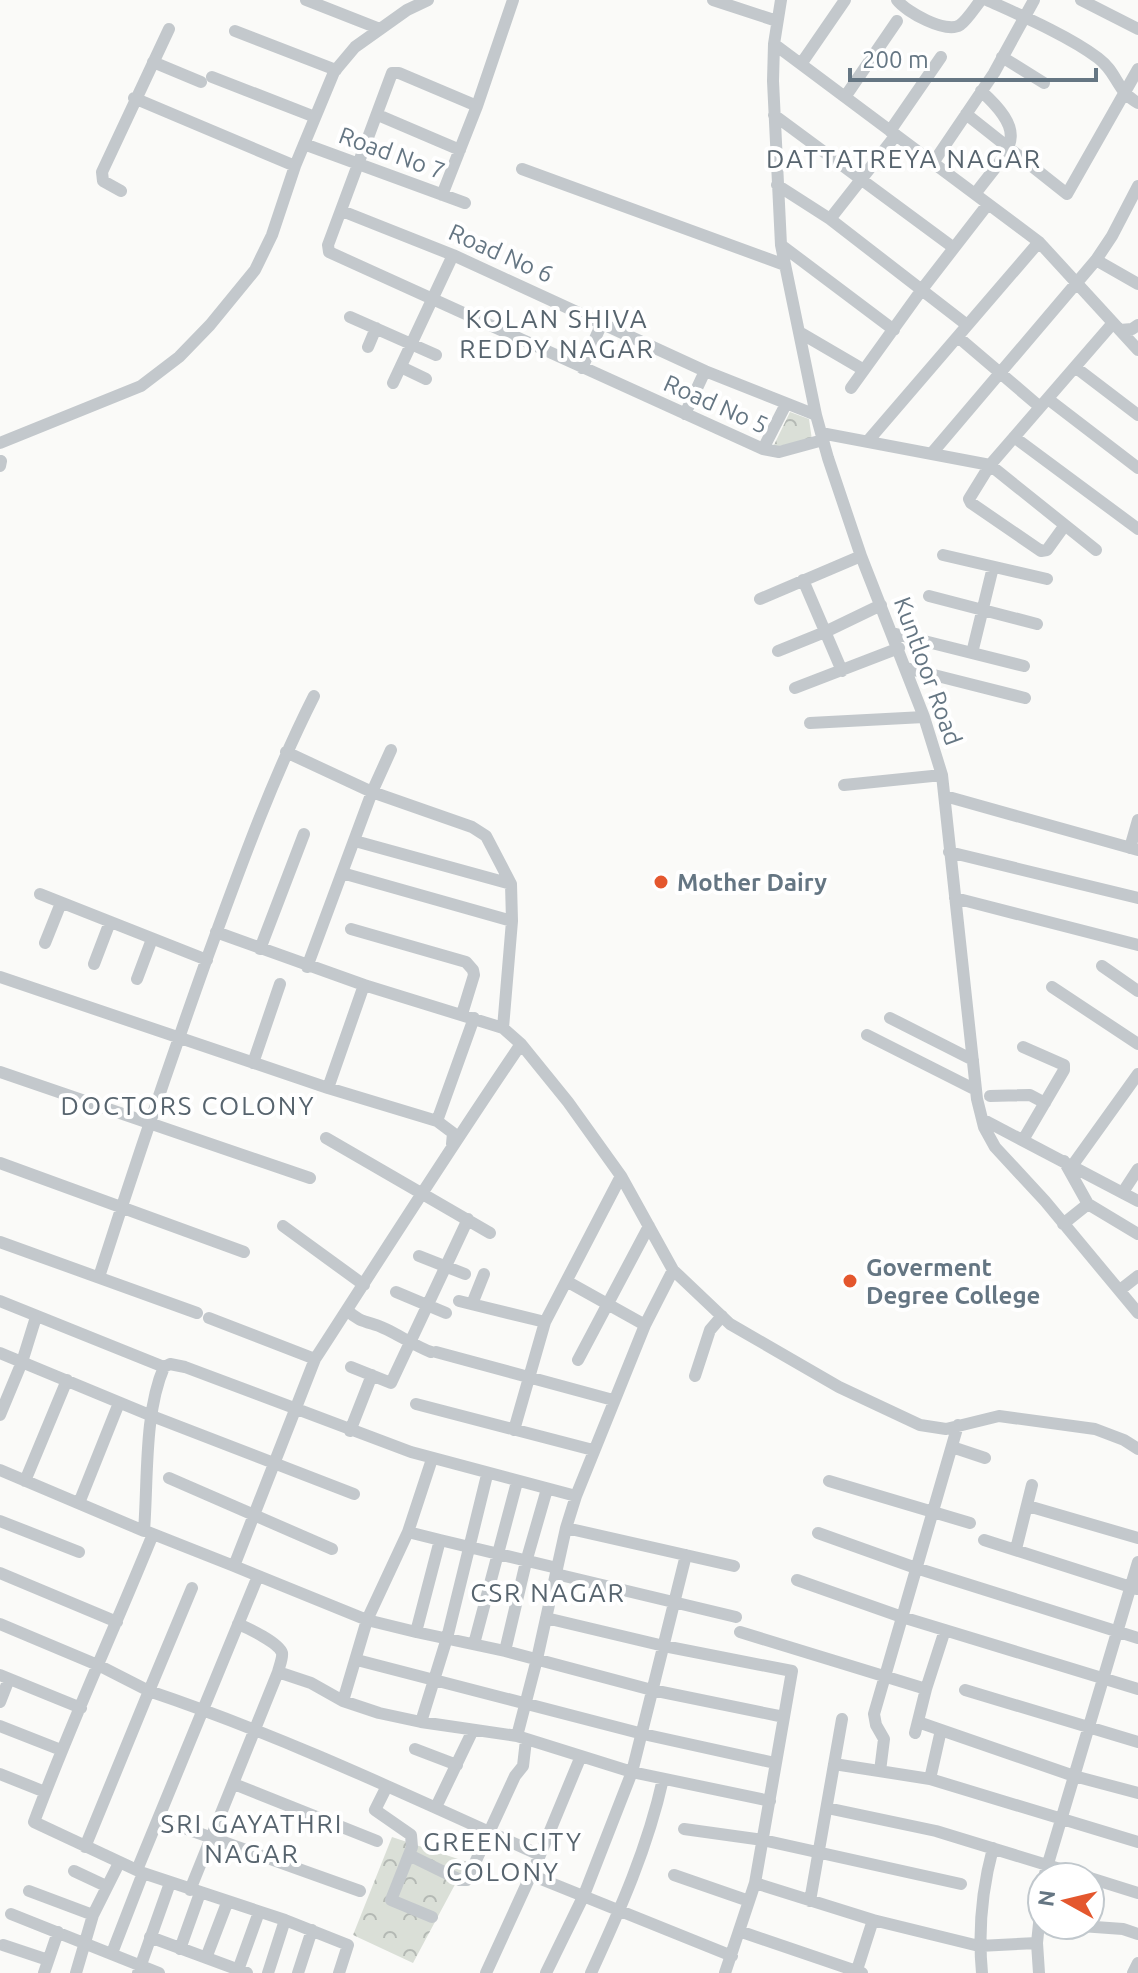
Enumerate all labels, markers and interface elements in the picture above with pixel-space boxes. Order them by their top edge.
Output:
scale bar [850,32,1096,82]
text: 200 m [862,46,929,73]
street label: Road No 7 [335,121,449,185]
district label: DATTATREYA NAGAR [766,144,1042,173]
street label: Road No 6 [445,218,557,288]
district label: KOLAN SHIVA REDDY NAGAR [459,304,655,363]
street label: Road No 5 [660,369,772,439]
street label: Kuntloor Road [889,593,967,749]
place label: Mother Dairy [677,869,827,896]
marker: Mother Dairy [652,873,670,891]
district label: DOCTORS COLONY [61,1091,315,1120]
place label: Goverment Degree College [866,1254,1040,1309]
marker: Goverment Degree College [841,1272,859,1290]
district label: CSR NAGAR [470,1578,626,1607]
district label: SRI GAYATHRI NAGAR [161,1809,343,1868]
district label: GREEN CITY COLONY [423,1827,583,1886]
north arrow [1026,1861,1106,1941]
text: N [1032,1888,1059,1908]

